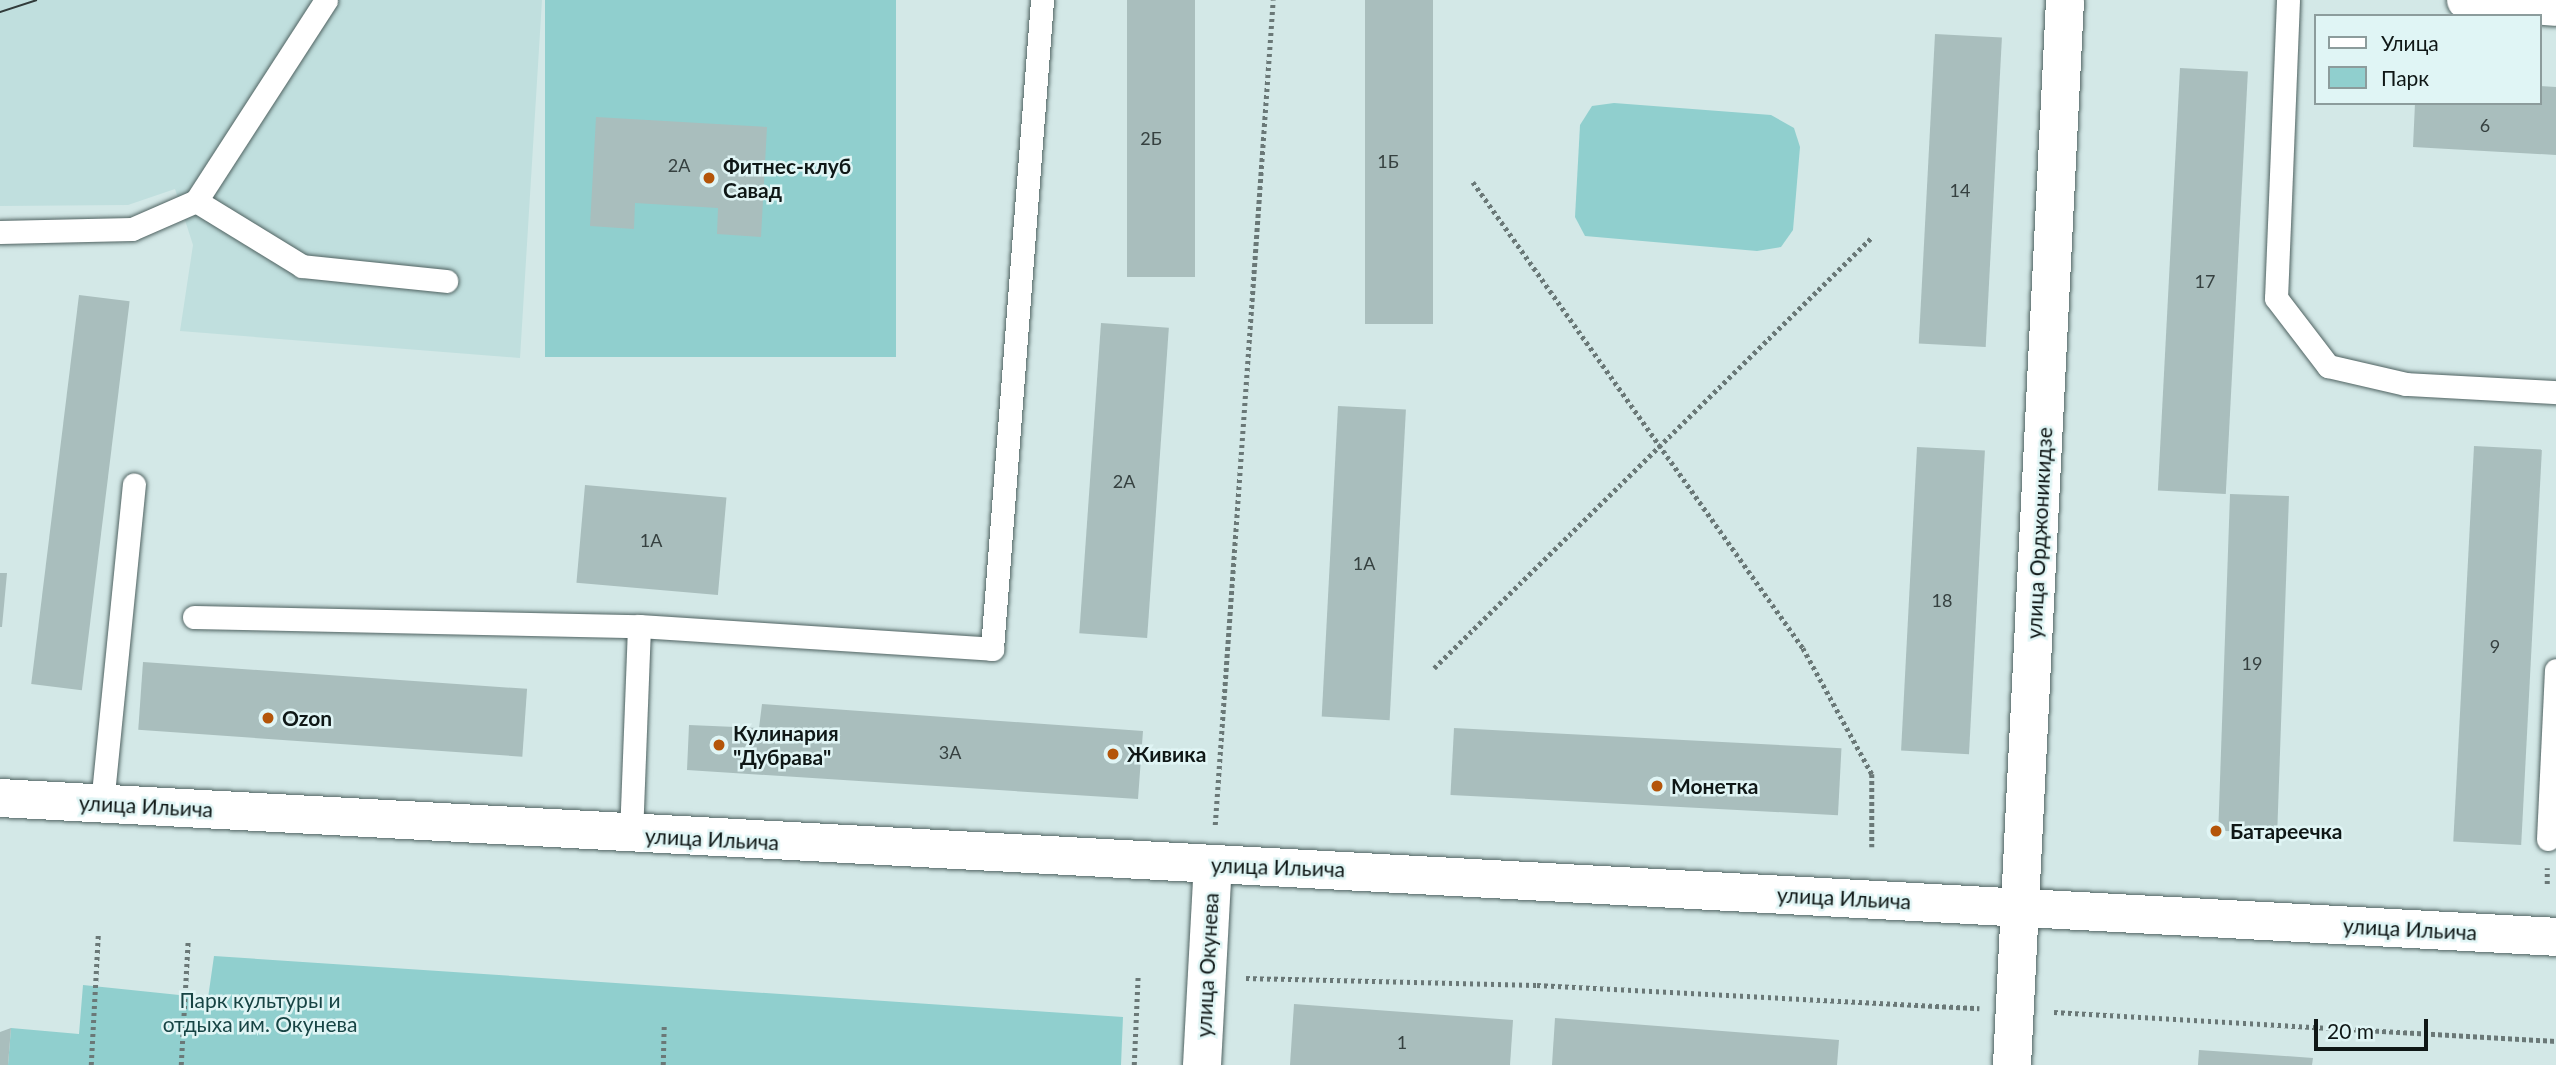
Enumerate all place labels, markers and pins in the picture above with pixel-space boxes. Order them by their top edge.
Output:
place label: Фитнес-клуб Савад [723,153,851,203]
marker: Фитнес-клуб Савад [701,170,717,186]
place label: Ozon [282,705,332,731]
marker: Ozon [260,710,276,726]
place label: Кулинария "Дубрава" [733,720,839,770]
marker: Кулинария "Дубрава" [711,737,727,753]
place label: Живика [1127,741,1206,767]
marker: Живика [1105,746,1121,762]
place label: Монетка [1671,773,1759,799]
marker: Монетка [1649,778,1665,794]
place label: Батареечка [2230,818,2343,844]
marker: Батареечка [2208,823,2224,839]

